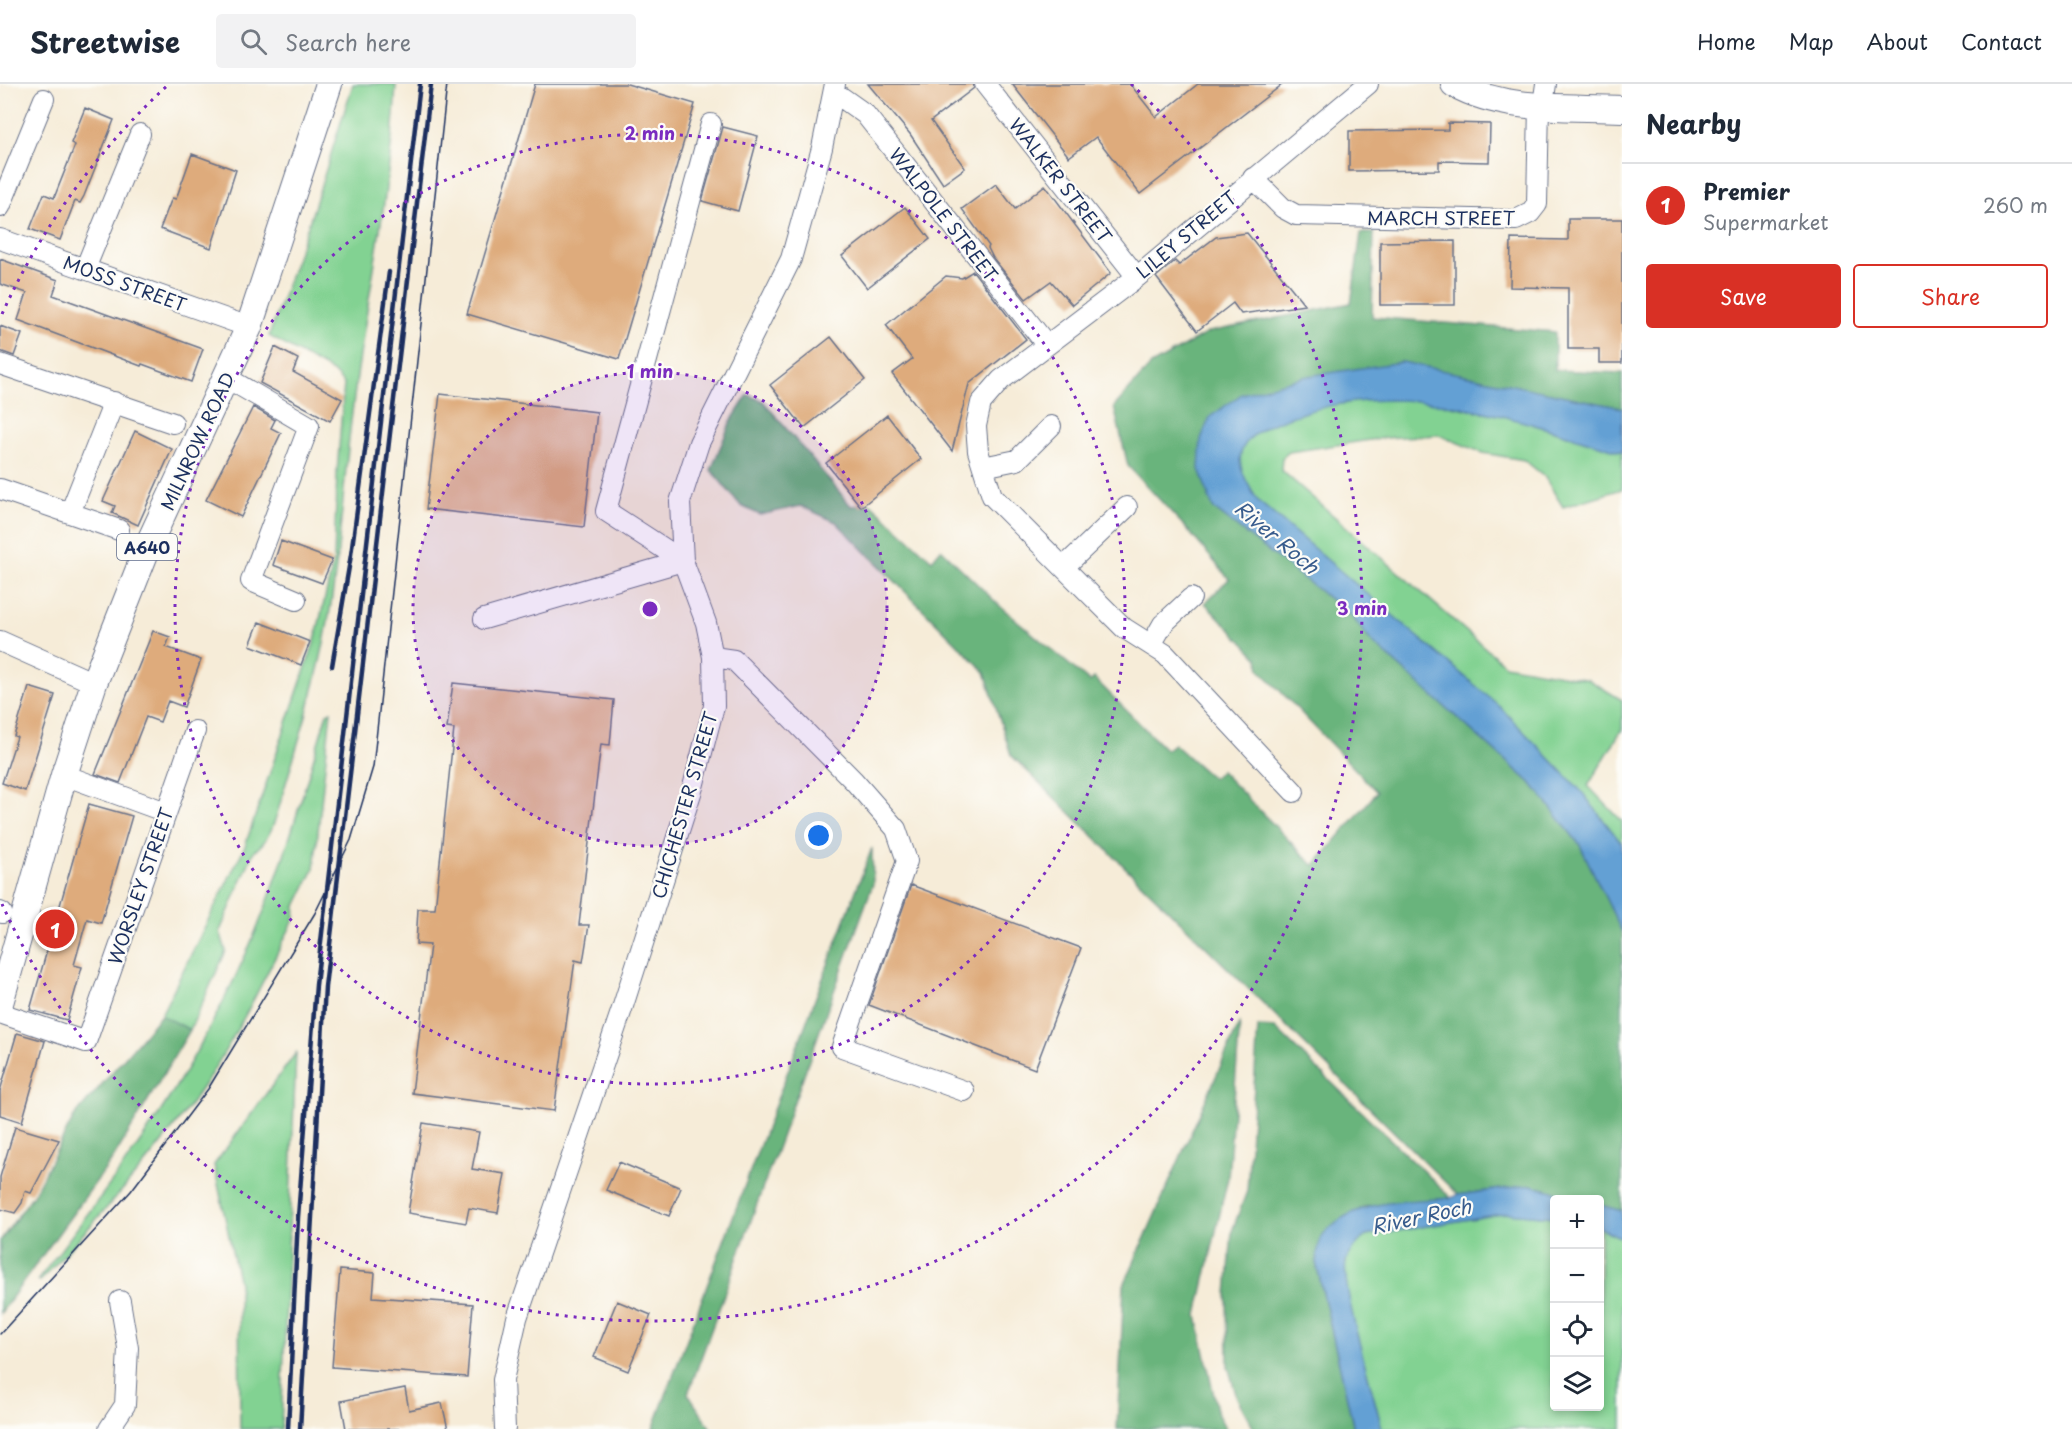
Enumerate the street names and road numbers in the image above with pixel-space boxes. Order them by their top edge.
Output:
street label: WALKER STREET [1003,112,1119,249]
street label: WALPOLE STREET [883,142,1005,286]
street label: LILEY STREET [1130,183,1243,284]
street label: MARCH STREET [1367,204,1516,231]
street label: MOSS STREET [60,248,190,318]
street label: MILNROW ROAD [153,367,241,515]
road number: A640 [117,534,177,560]
street label: CHICHESTER STREET [644,708,724,902]
street label: WORSLEY STREET [101,803,180,968]

